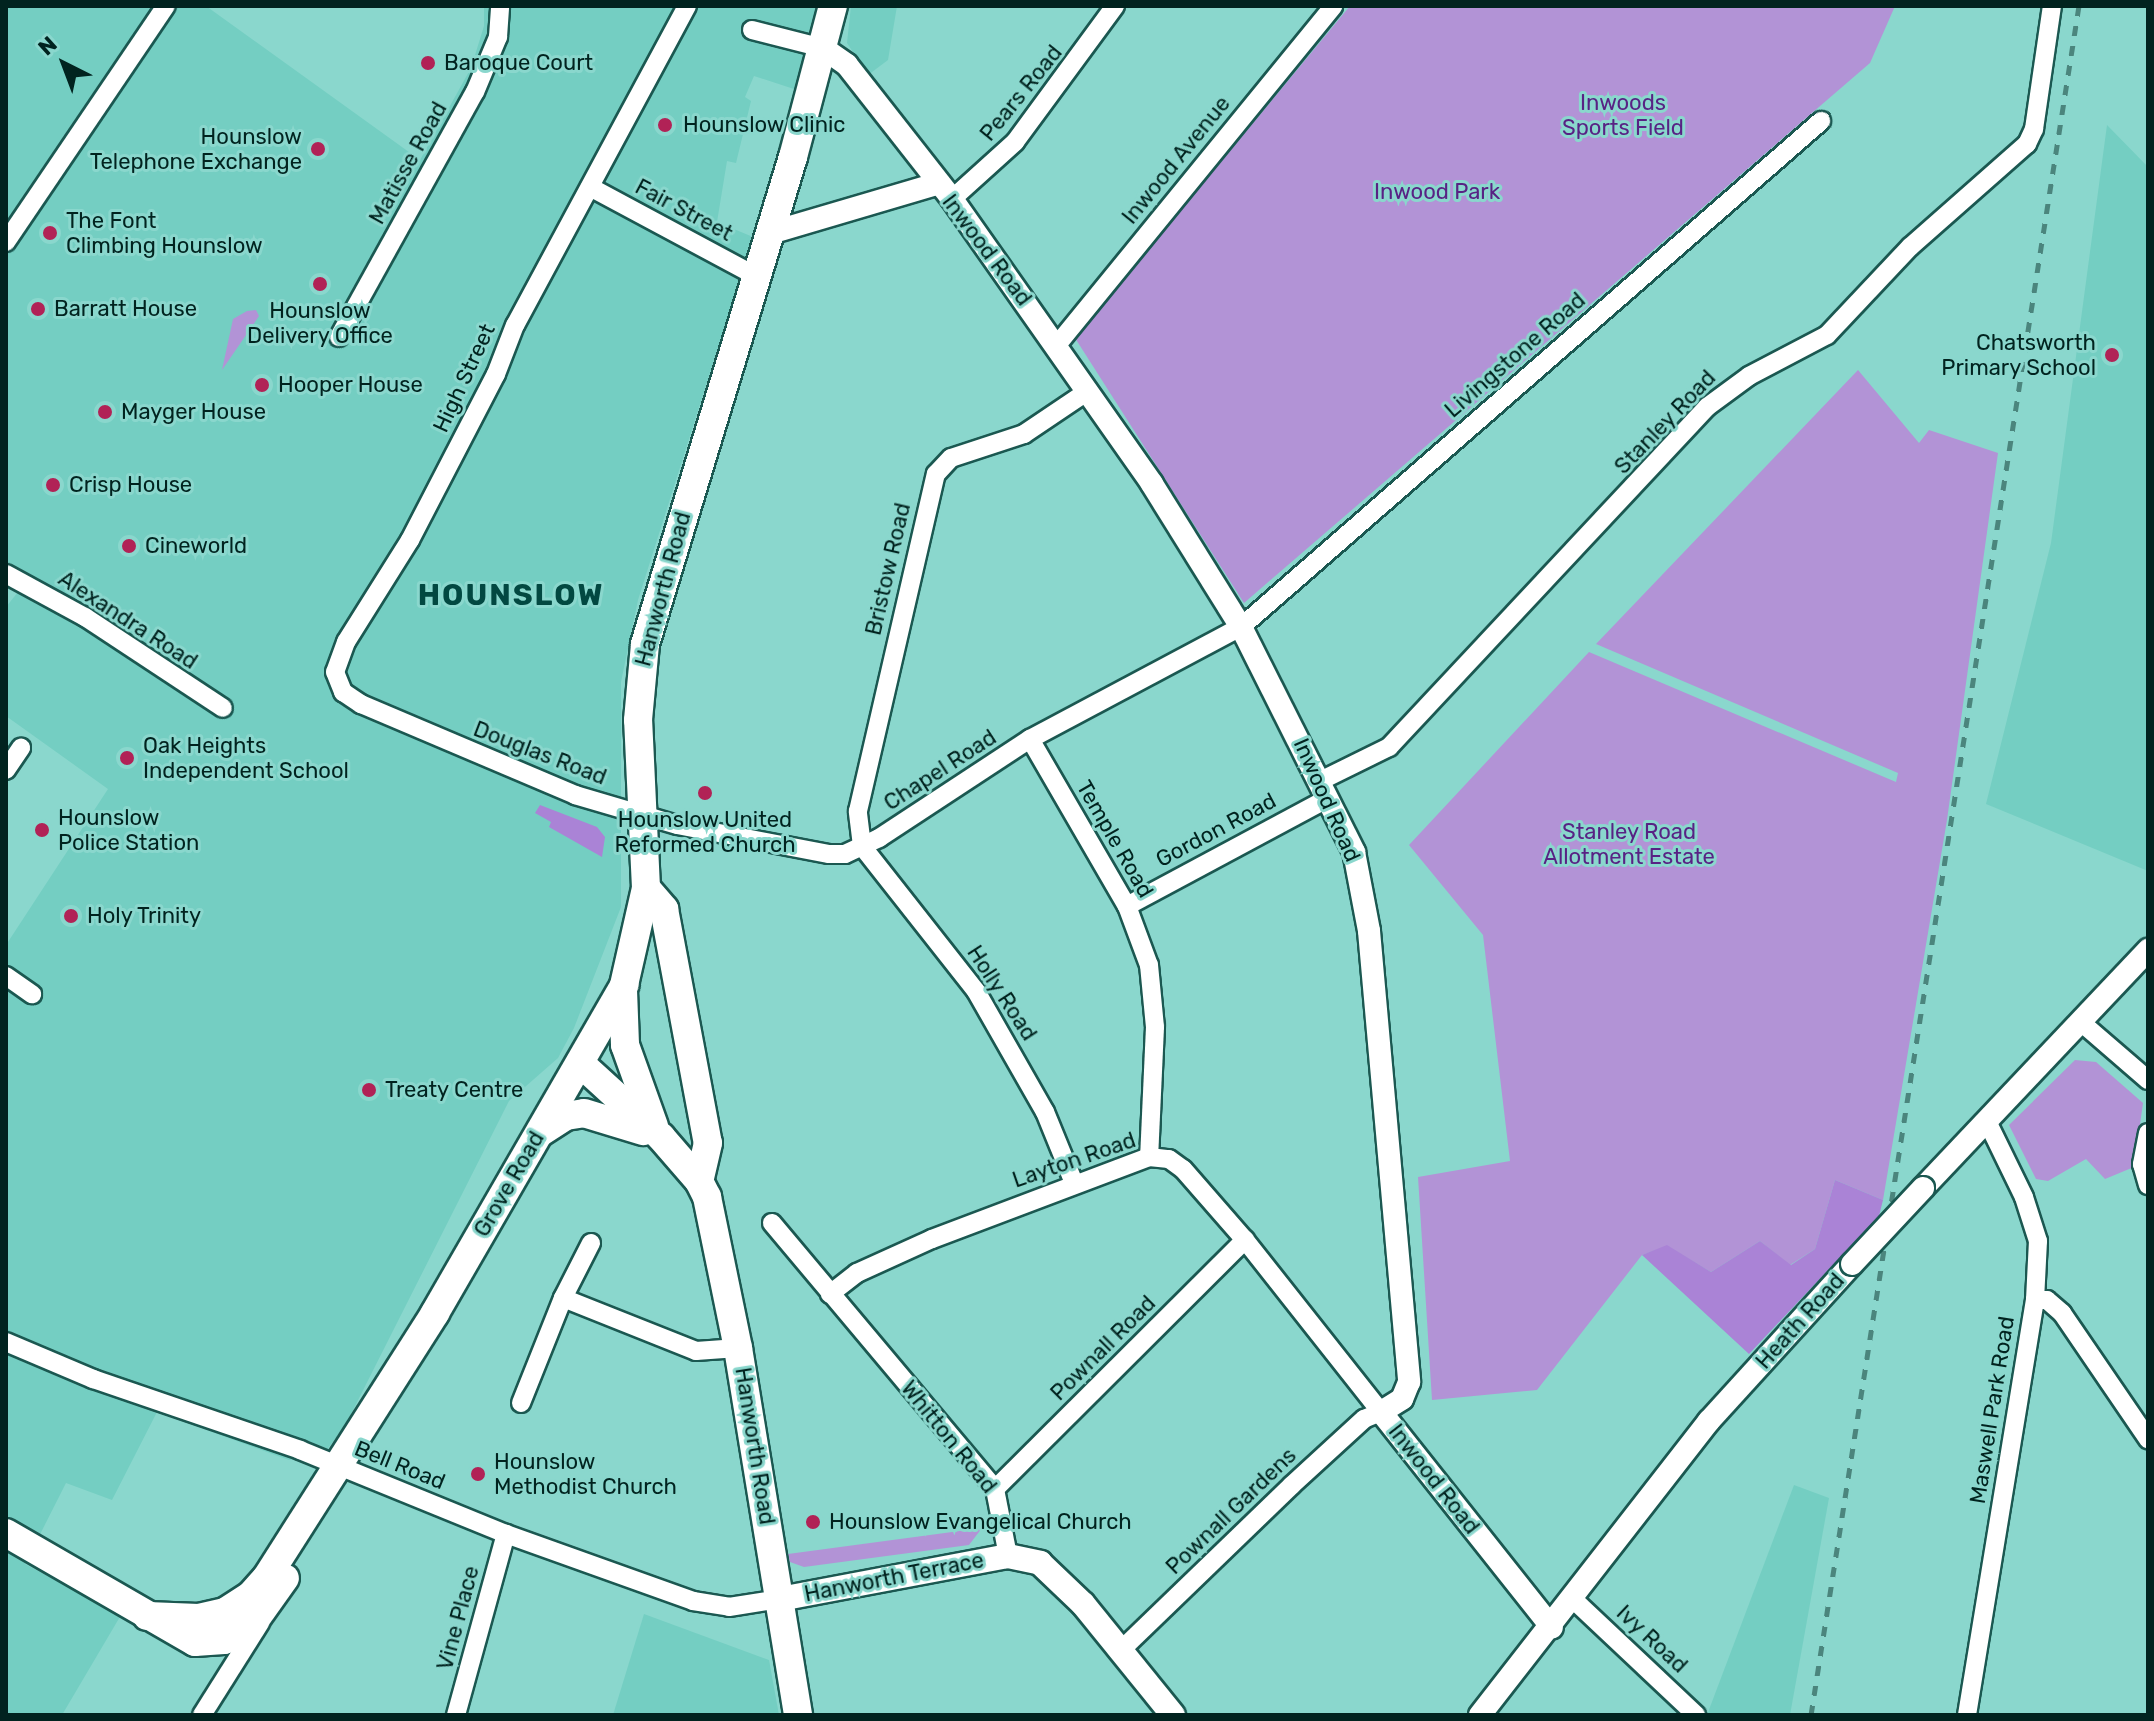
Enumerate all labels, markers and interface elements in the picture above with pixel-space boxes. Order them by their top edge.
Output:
north arrow [24,24,104,104]
text: N [33,30,63,61]
street label: Pears Road [974,40,1068,146]
place label: Baroque Court [444,50,593,76]
marker: Baroque Court [419,54,437,72]
park label: Inwoods Sports Field [1562,89,1684,140]
street label: Inwood Avenue [1116,91,1236,229]
street label: Matisse Road [364,97,452,229]
place label: Hounslow Clinic [683,112,846,138]
marker: Hounslow Clinic [654,114,676,136]
place label: Hounslow Telephone Exchange [90,123,302,174]
marker: Hounslow Telephone Exchange [309,140,327,158]
street label: Fair Street [631,173,737,247]
park label: Inwood Park [1374,179,1500,205]
street label: Inwood Road [937,189,1037,311]
place label: The Font Climbing Hounslow [66,207,263,258]
marker: The Font Climbing Hounslow [41,224,59,242]
marker: Hounslow Delivery Office [311,275,329,293]
street label: Livingstone Road [1439,287,1591,423]
place label: Barratt House [54,296,197,322]
place label: Hounslow Delivery Office [247,297,393,348]
marker: Barratt House [29,300,47,318]
street label: High Street [427,320,501,436]
place label: Chatsworth Primary School [1941,329,2096,380]
marker: Chatsworth Primary School [2103,346,2121,364]
street label: Stanley Road [1609,364,1721,480]
place label: Hooper House [278,372,423,398]
marker: Hooper House [253,376,271,394]
place label: Mayger House [121,399,266,425]
marker: Mayger House [96,403,114,421]
place label: Crisp House [69,472,192,498]
marker: Crisp House [44,476,62,494]
street label: Bristow Road [860,500,916,638]
street label: Hanworth Road [630,509,696,669]
place label: Cineworld [145,533,247,559]
marker: Cineworld [120,537,138,555]
street label: Alexandra Road [54,565,202,675]
district label: HOUNSLOW [418,577,604,613]
street label: Douglas Road [470,716,610,790]
street label: Chapel Road [879,724,1001,816]
place label: Oak Heights Independent School [143,732,349,784]
street label: Inwood Road [1288,734,1366,866]
marker: Oak Heights Independent School [118,749,136,767]
street label: Temple Road [1071,776,1159,902]
marker: Hounslow United Reformed Church [696,784,714,802]
street label: Gordon Road [1151,787,1281,873]
place label: Hounslow Police Station [58,804,199,856]
place label: Hounslow United Reformed Church [614,806,796,858]
park label: Stanley Road Allotment Estate [1543,818,1715,870]
marker: Hounslow Police Station [33,821,51,839]
place label: Holy Trinity [87,903,202,929]
marker: Holy Trinity [62,907,80,925]
street label: Holly Road [961,940,1043,1046]
place label: Treaty Centre [385,1077,524,1103]
marker: Treaty Centre [360,1081,378,1099]
street label: Grove Road [468,1127,550,1241]
street label: Layton Road [1009,1127,1139,1193]
street label: Heath Road [1750,1268,1850,1374]
street label: Pownall Road [1045,1290,1161,1406]
street label: Maswell Park Road [1964,1314,2020,1506]
street label: Hanworth Road [730,1365,780,1527]
street label: Whitton Road [896,1375,1002,1499]
street label: Inwood Road [1383,1419,1485,1539]
street label: Bell Road [351,1435,449,1495]
street label: Pownall Gardens [1160,1442,1302,1580]
place label: Hounslow Methodist Church [494,1448,677,1500]
marker: Hounslow Methodist Church [469,1465,487,1483]
place label: Hounslow Evangelical Church [829,1509,1132,1535]
marker: Hounslow Evangelical Church [804,1513,822,1531]
street label: Hanworth Terrace [802,1547,986,1607]
street label: Vine Place [431,1563,485,1673]
street label: Ivy Road [1611,1599,1693,1679]

